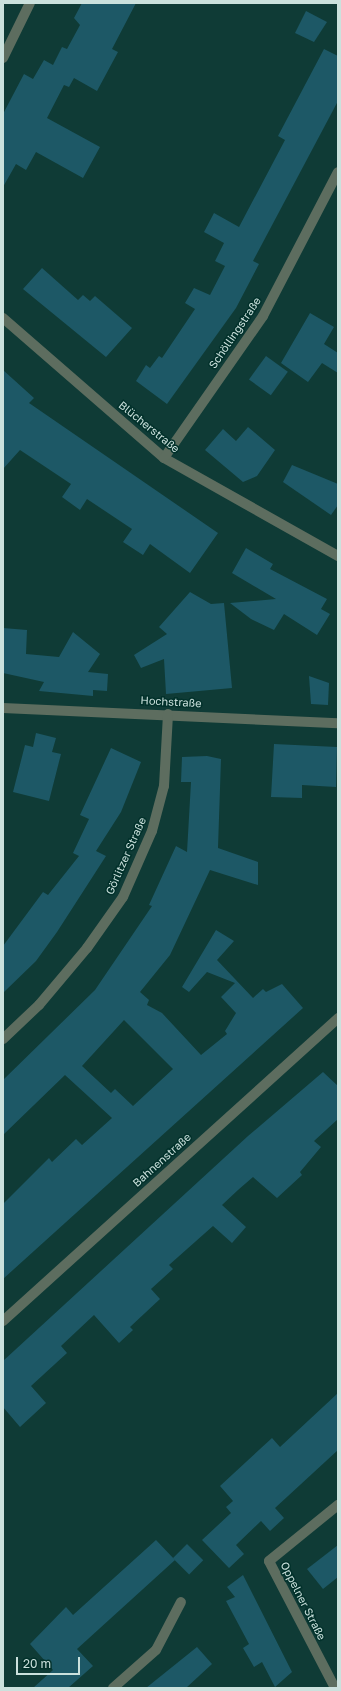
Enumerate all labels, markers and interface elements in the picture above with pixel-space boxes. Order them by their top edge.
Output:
street label: Schöllingstraße [206,295,264,371]
street label: Blücherstraße [116,398,182,456]
street label: Hochstraße [140,694,202,710]
street label: Görlitzer Straße [103,815,149,897]
street label: Bahnenstraße [130,1130,194,1190]
street label: Oppelner Straße [278,1560,328,1642]
scale bar [18,1649,82,1675]
text: 20 m [23,1656,51,1671]

